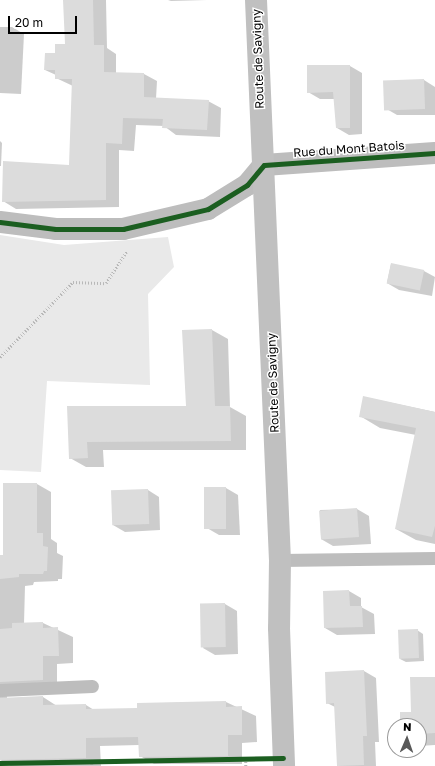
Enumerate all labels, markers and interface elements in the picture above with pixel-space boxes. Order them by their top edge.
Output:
scale bar [10,8,79,34]
street label: Route de Savigny [249,9,267,109]
text: 20 m [15,15,43,30]
street label: Rue du Mont Batois [293,138,405,160]
street label: Route de Savigny [264,333,282,433]
north arrow [387,718,427,758]
text: N [403,720,412,733]

